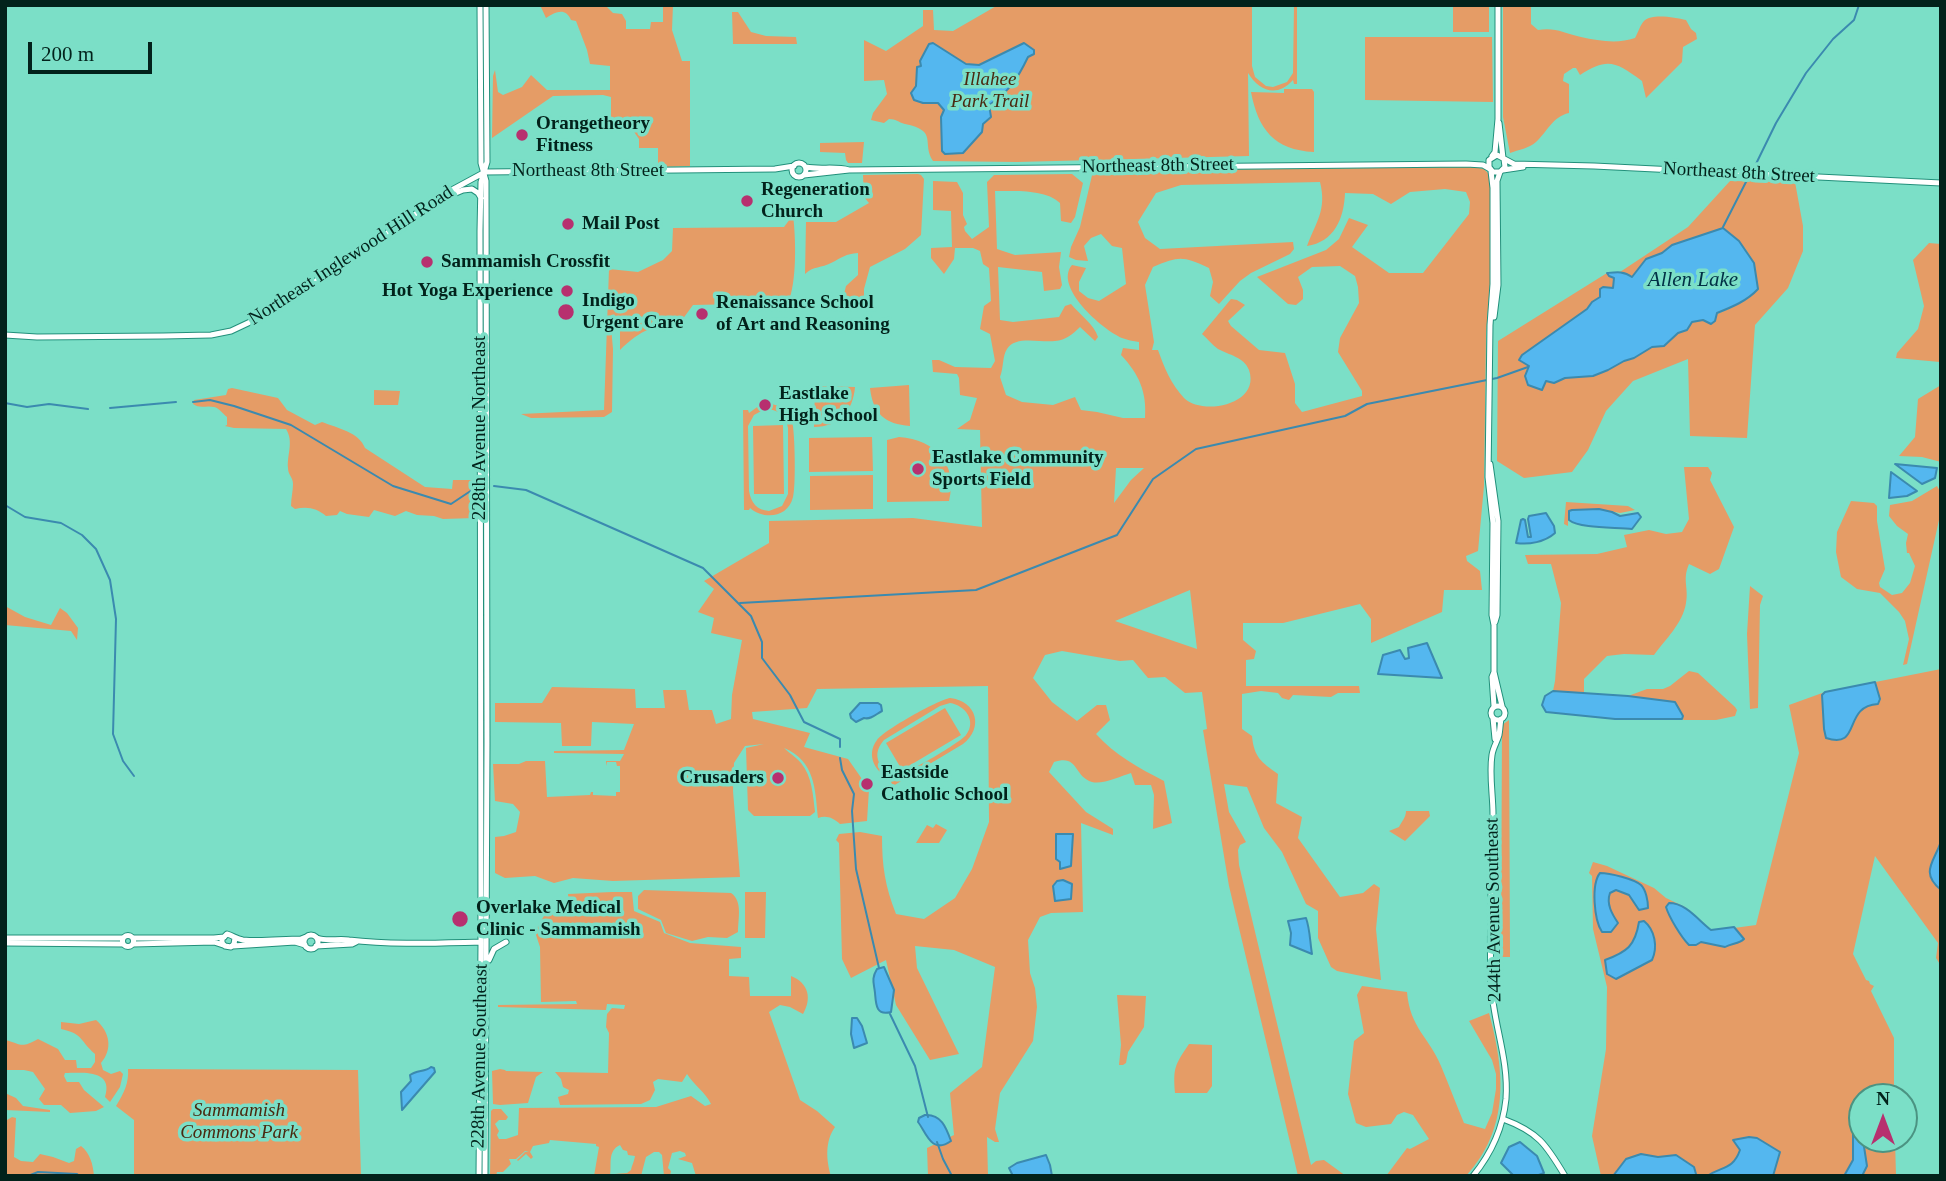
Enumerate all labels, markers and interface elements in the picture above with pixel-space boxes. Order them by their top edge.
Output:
scale bar [32,28,156,72]
text: 200 m [41,42,94,66]
park label: Illahee Park Trail [951,69,1029,113]
place label: Orangetheory Fitness [536,113,650,157]
marker: Orangetheory Fitness [514,127,530,143]
street label: Northeast 8th Street [1082,153,1234,179]
street label: Northeast 8th Street [1663,158,1815,188]
street label: Northeast 8th Street [512,160,664,182]
place label: Regeneration Church [761,179,870,223]
street label: Northeast Inglewood Hill Road [245,181,457,331]
marker: Regeneration Church [739,193,755,209]
place label: Mail Post [582,213,660,235]
marker: Mail Post [560,216,576,232]
place label: Sammamish Crossfit [441,251,610,273]
marker: Sammamish Crossfit [419,254,435,270]
water label: Allen Lake [1648,267,1738,293]
place label: Hot Yoga Experience [382,280,553,302]
marker: Hot Yoga Experience [559,283,575,299]
place label: Indigo Urgent Care [582,290,683,334]
place label: Renaissance School of Art and Reasoning [716,292,890,336]
marker: Indigo Urgent Care [556,302,576,322]
marker: Renaissance School of Art and Reasoning [694,306,710,322]
street label: 228th Avenue Northeast [469,336,491,520]
place label: Eastlake High School [779,383,878,427]
marker: Eastlake High School [757,397,773,413]
place label: Eastlake Community Sports Field [932,447,1104,491]
marker: Eastlake Community Sports Field [910,461,926,477]
place label: Eastside Catholic School [881,762,1008,806]
place label: Crusaders [680,767,764,789]
marker: Crusaders [770,770,786,786]
marker: Eastside Catholic School [859,776,875,792]
street label: 244th Avenue Southeast [1481,818,1507,1002]
place label: Overlake Medical Clinic - Sammamish [476,897,641,941]
marker: Overlake Medical Clinic - Sammamish [450,909,470,929]
street label: 228th Avenue Southeast [467,964,493,1148]
north arrow [1848,1083,1918,1153]
text: N [1876,1088,1890,1109]
park label: Sammamish Commons Park [180,1100,298,1144]

